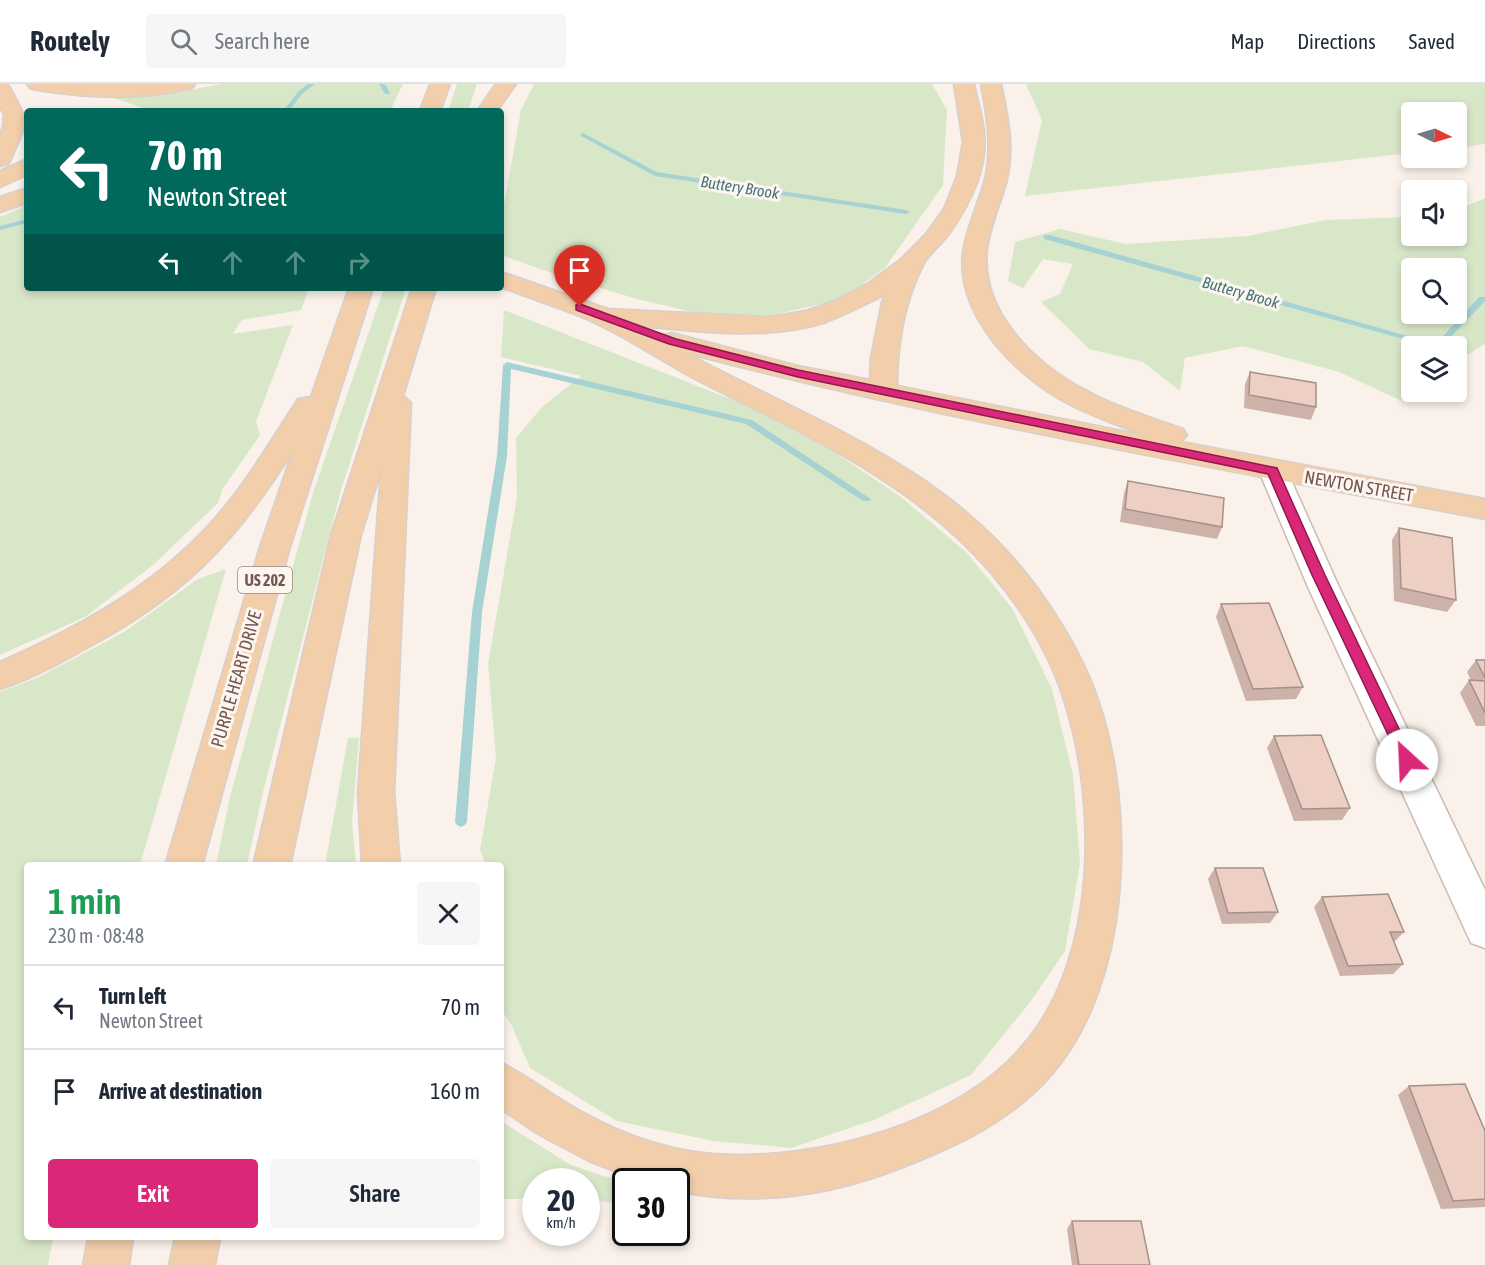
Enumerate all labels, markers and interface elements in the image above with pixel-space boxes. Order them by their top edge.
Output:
search box [146,14,566,68]
text: Routely [30,25,110,57]
icon: search [167,25,200,58]
text: Search here [215,28,310,54]
text: Map [1230,29,1264,53]
text: Directions [1297,29,1376,53]
text: Saved [1409,29,1455,53]
north arrow [1401,102,1467,168]
map controls [1401,102,1467,402]
text: 70 m [147,131,222,179]
icon: left [48,132,126,210]
water label: Buttery Brook [699,172,781,203]
button: sound [1401,180,1467,246]
text: Newton Street [147,181,287,212]
pin [554,245,605,307]
icon: left [153,246,186,279]
icon: ahead [216,246,249,279]
icon: ahead [279,246,312,279]
icon: right [342,246,375,279]
icon: arrive [563,254,596,287]
button: search [1401,258,1467,324]
water label: Buttery Brook [1200,272,1282,313]
button: layers [1401,336,1467,402]
street label: NEWTON STREET [1303,466,1415,506]
road number: US 202 [238,567,292,593]
street label: PURPLE HEART DRIVE [206,608,266,750]
position arrow [1375,728,1439,792]
text: 1 min [48,880,122,922]
button: close [417,882,480,945]
text: 230 m · 08:48 [48,924,144,947]
text: Turn left [99,983,166,1009]
icon: left [48,991,81,1024]
text: 70 m [440,994,480,1020]
text: Newton Street [99,1009,203,1032]
icon: arrive [48,1075,81,1108]
text: Arrive at destination [99,1078,262,1104]
text: 160 m [430,1078,480,1104]
button: Exit [48,1159,258,1228]
button: Share [270,1159,480,1228]
speed limit sign: 30 [612,1168,690,1246]
text: 20 [547,1183,575,1217]
text: km/h [546,1214,576,1231]

